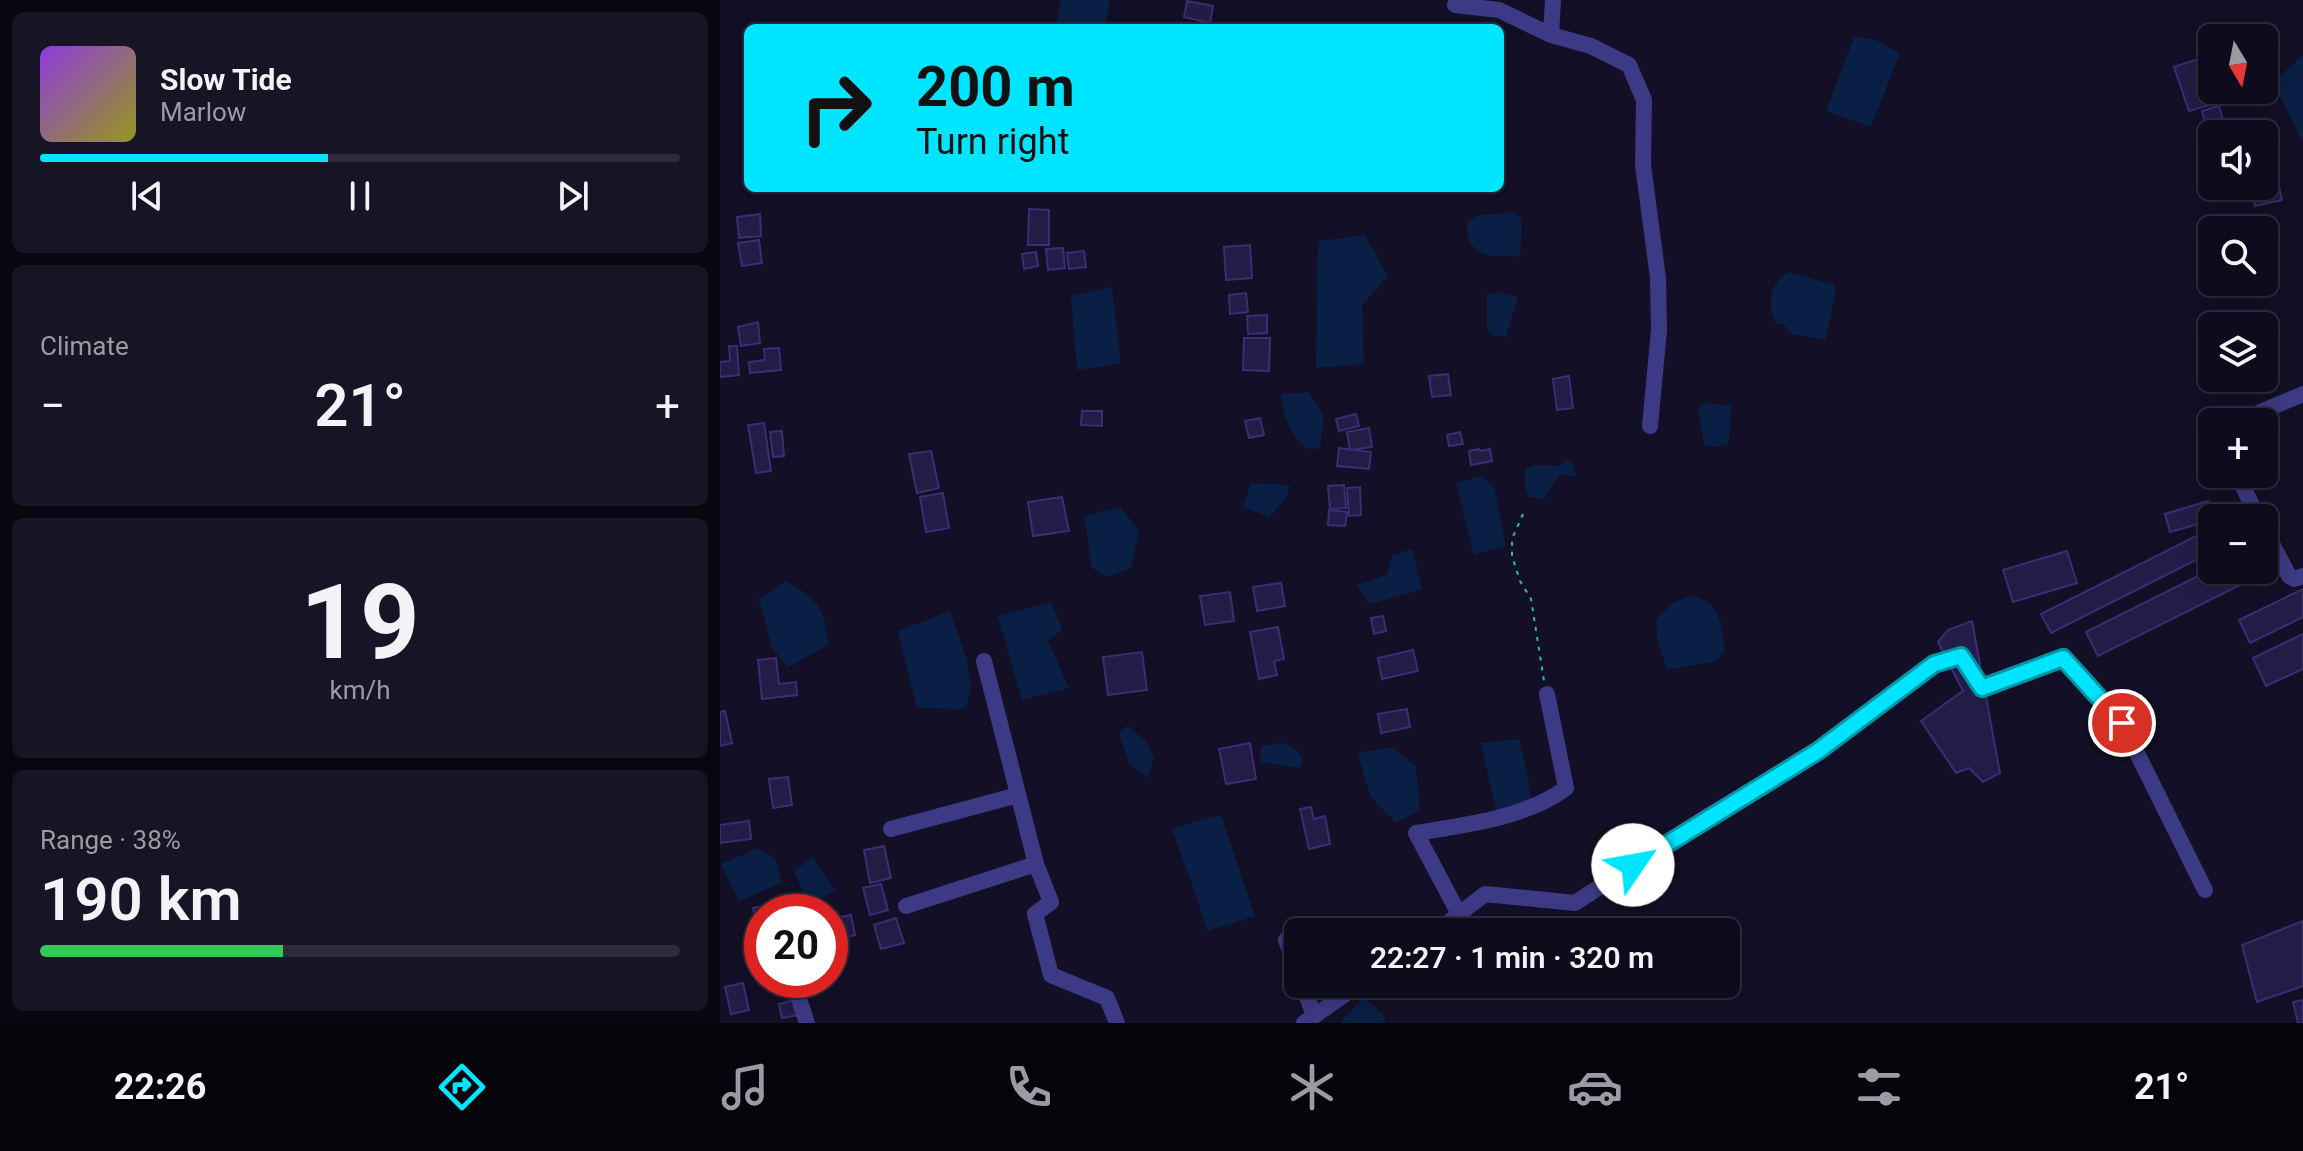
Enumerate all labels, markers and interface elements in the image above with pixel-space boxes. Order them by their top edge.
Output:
north arrow [2198,24,2278,104]
map controls [2198,24,2278,584]
text: 200 m [916,54,1075,120]
icon: right [784,56,888,160]
text: Slow Tide [160,62,292,97]
text: Marlow [160,97,246,127]
button: sound [2198,120,2278,200]
text: Turn right [916,121,1069,163]
icon: previous [125,174,169,218]
icon: pause [338,174,382,218]
icon: next [551,174,595,218]
button: search [2198,216,2278,296]
button: layers [2198,312,2278,392]
text: Climate [40,331,129,361]
text: 21° [314,370,406,441]
text: − [40,380,65,432]
text: + [655,380,680,432]
button: + [2198,408,2278,488]
button: − [2198,504,2278,584]
text: 19 [300,562,420,683]
text: km/h [329,675,391,705]
pin [2088,689,2156,757]
icon: arrive [2100,701,2144,745]
position arrow [1591,823,1675,907]
text: Range · 38% [40,825,181,855]
text: 190 km [40,864,242,935]
speed limit sign: 20 [744,894,848,998]
text: 22:27 · 1 min · 320 m [1370,940,1654,975]
icon: directions [434,1059,490,1115]
icon: music [717,1059,773,1115]
icon: phone [1001,1059,1057,1115]
icon: climate [1284,1059,1340,1115]
icon: car [1567,1059,1623,1115]
icon: filters [1851,1059,1907,1115]
text: 22:26 [114,1066,206,1108]
text: 21° [2134,1066,2189,1108]

